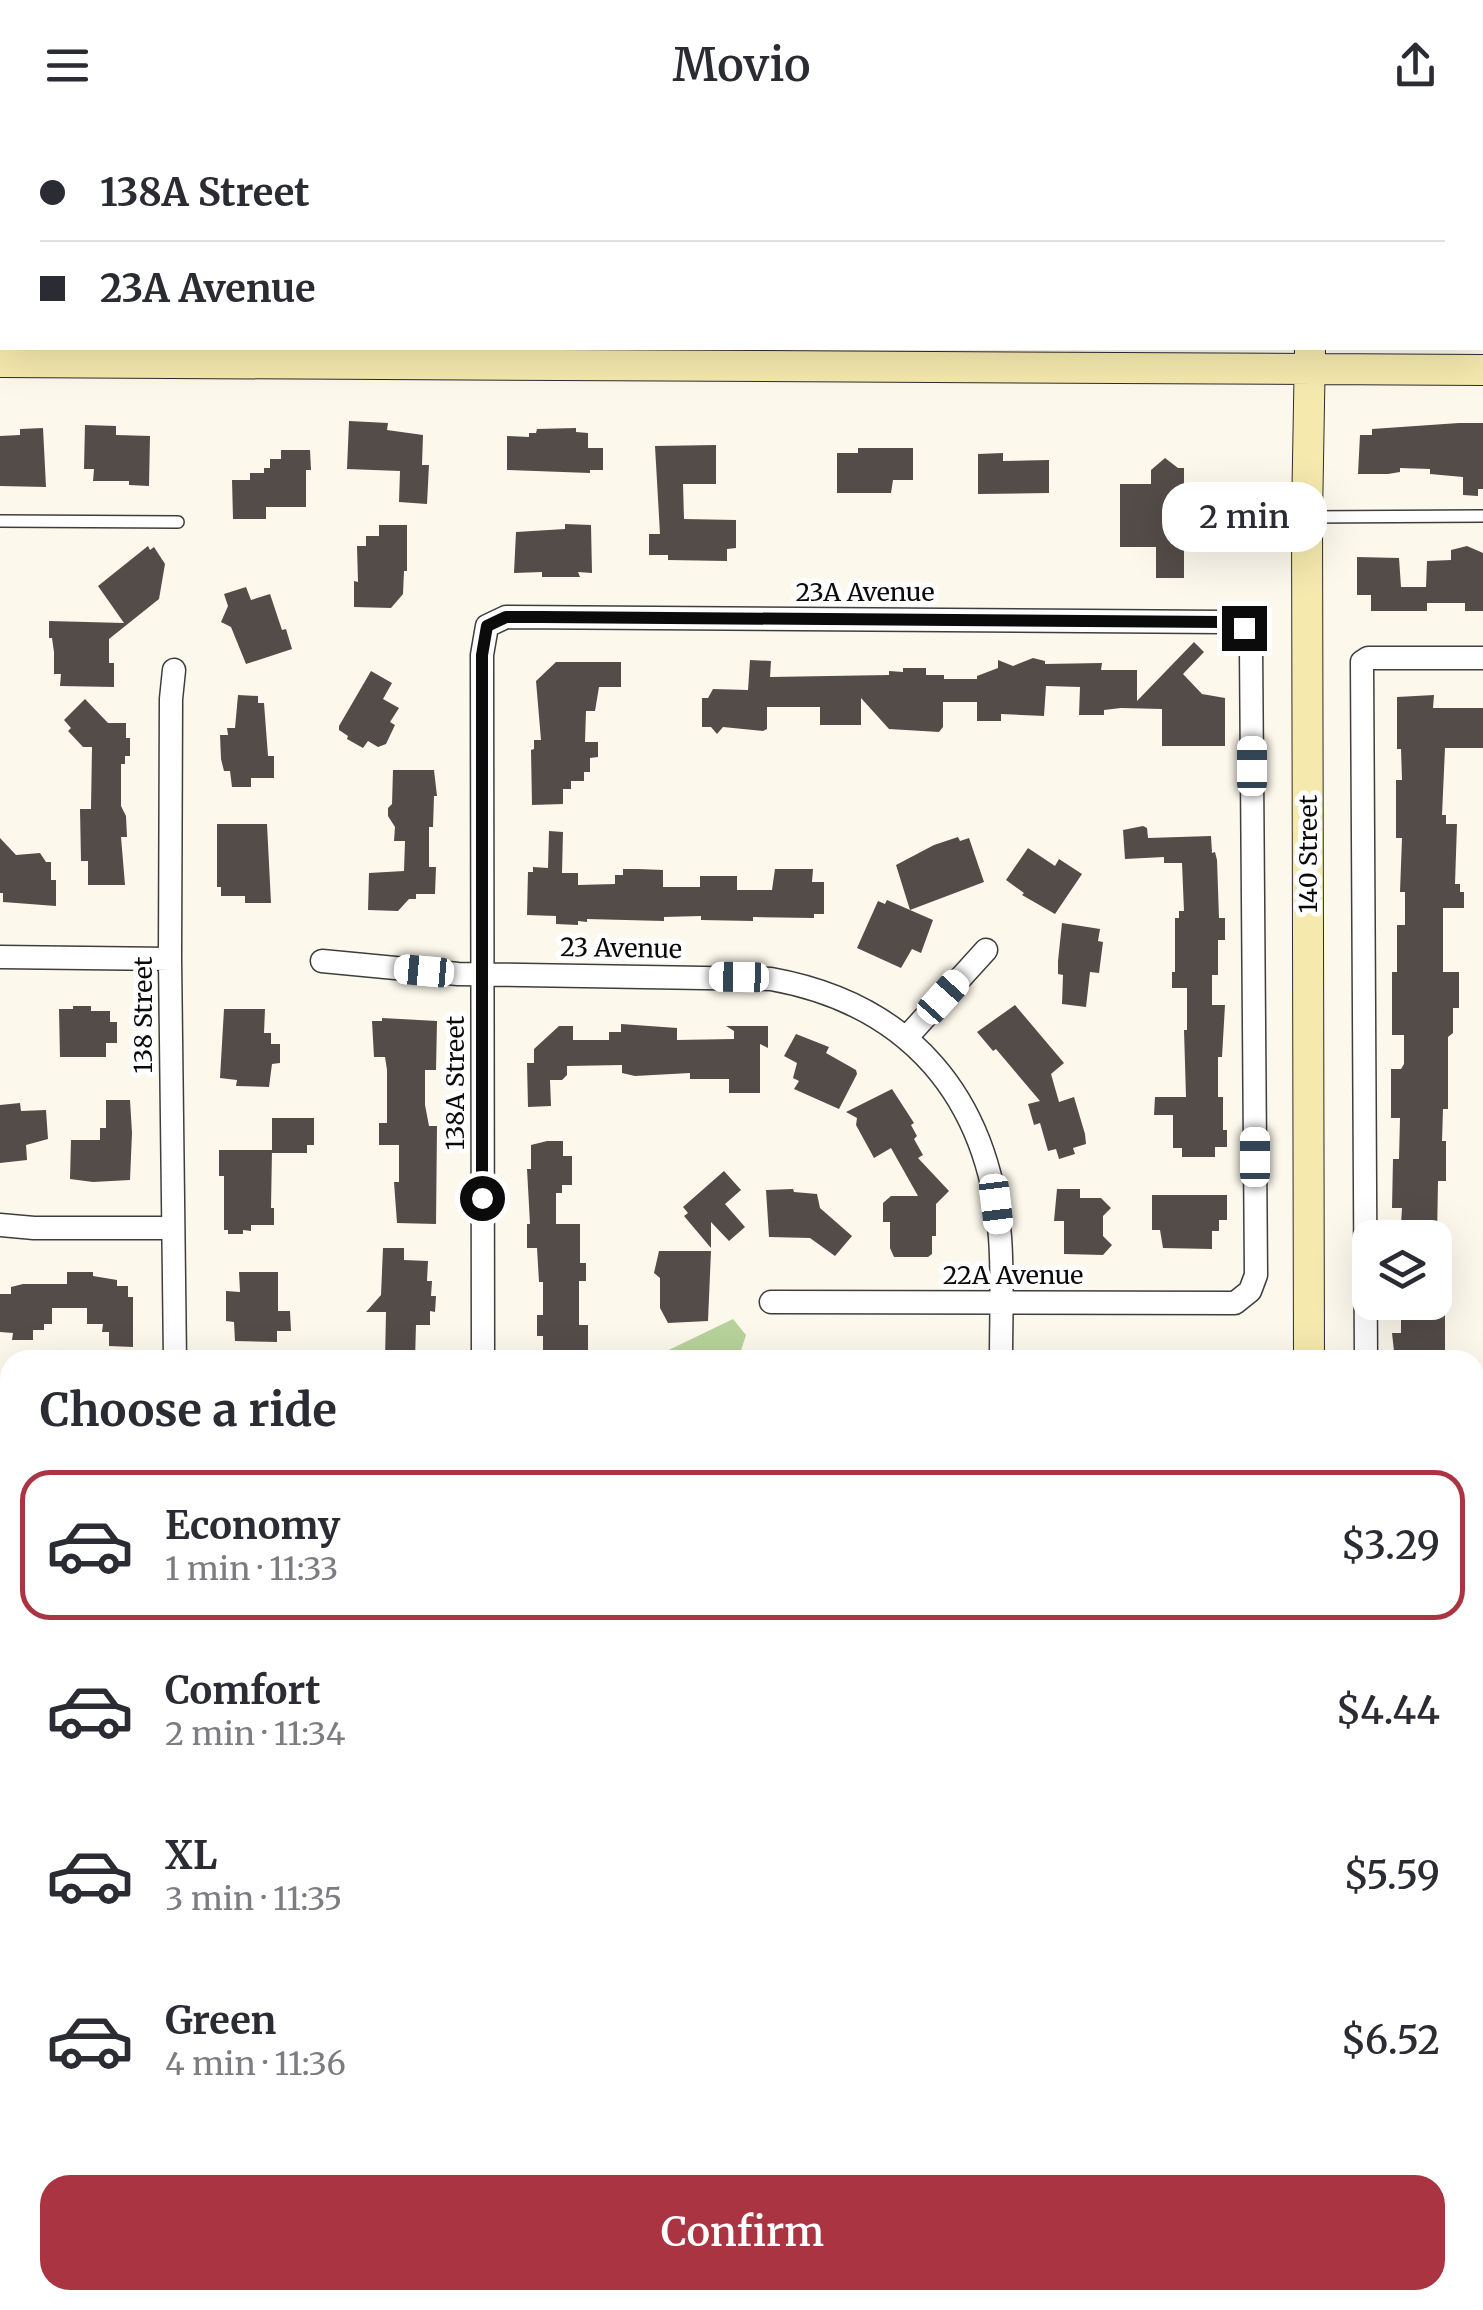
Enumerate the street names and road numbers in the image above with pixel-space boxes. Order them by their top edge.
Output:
street label: 23A Avenue [795,576,935,608]
street label: 140 Street [1292,794,1324,913]
street label: 23 Avenue [560,931,682,965]
street label: 138 Street [127,956,159,1073]
street label: 138A Street [439,1015,471,1150]
street label: 22A Avenue [943,1259,1083,1291]

